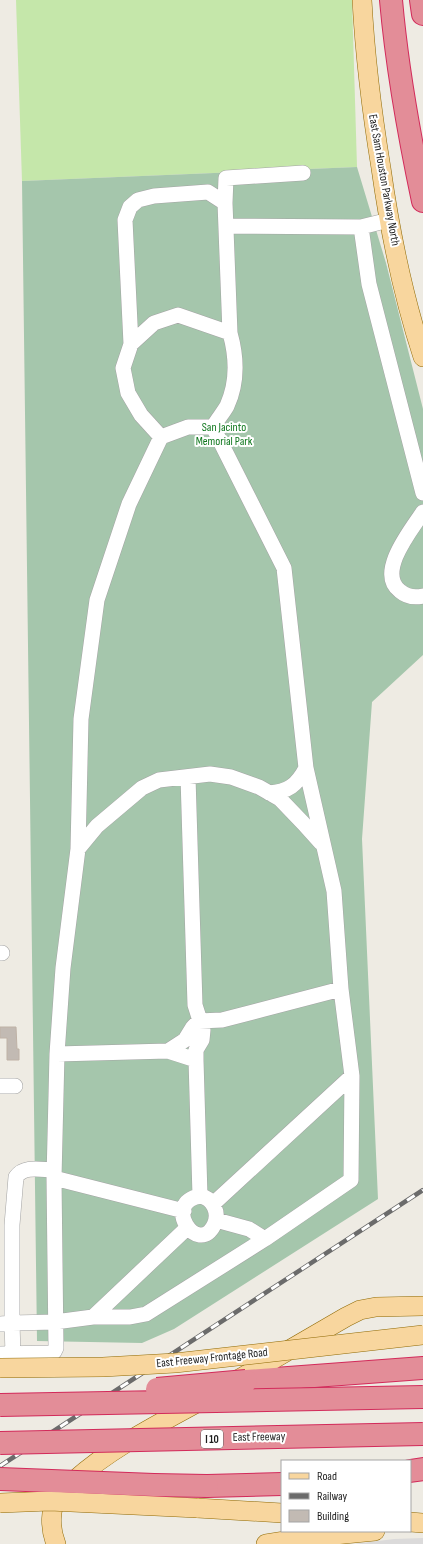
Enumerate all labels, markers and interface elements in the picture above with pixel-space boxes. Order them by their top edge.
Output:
street label: East Sam Houston Parkway North [365,113,403,247]
park label: San Jacinto Memorial Park [196,420,253,449]
street label: East Freeway Frontage Road [156,1345,268,1371]
street label: East Freeway [233,1429,286,1445]
road number: I 10 [201,1430,223,1448]
legend [281,1460,411,1532]
text: Road [317,1469,337,1484]
text: Railway [317,1489,348,1504]
text: Building [317,1509,349,1524]

